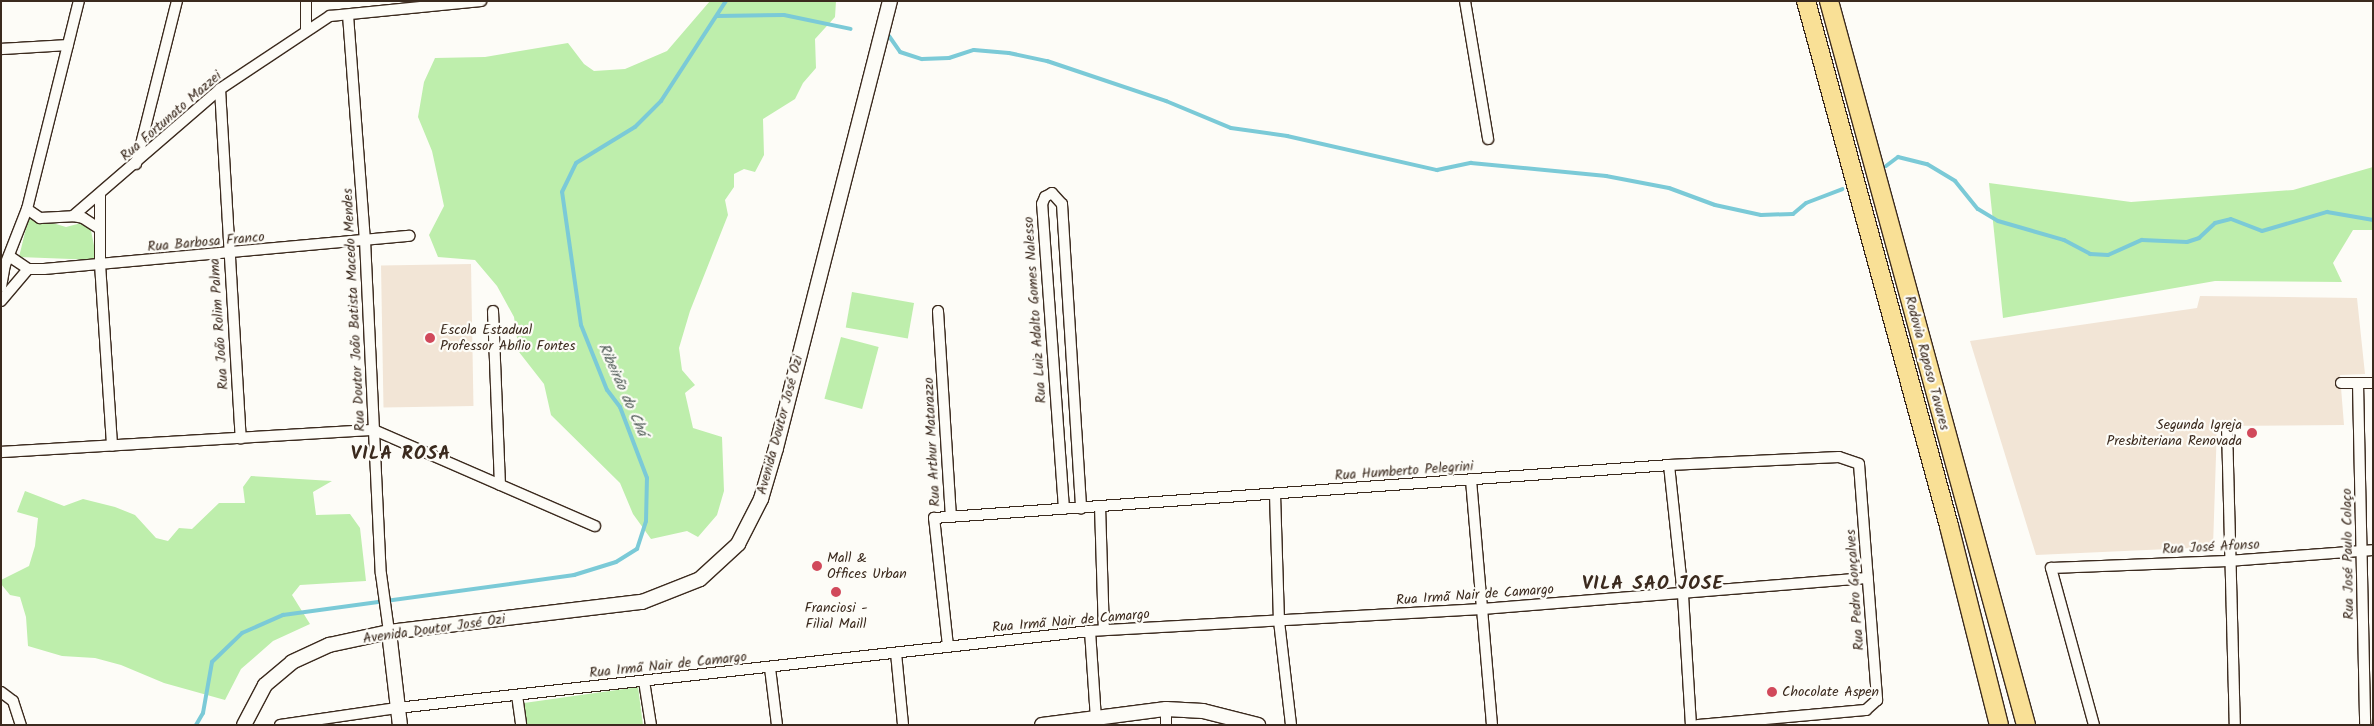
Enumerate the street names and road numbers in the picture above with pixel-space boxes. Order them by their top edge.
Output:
street label: Rua Fortunato Mazzei [117,68,225,164]
street label: Rua Doutor João Batista Macedo Mendes [339,188,369,432]
street label: Rua Luiz Adalto Gomes Nalesso [1020,216,1050,404]
street label: Rua Barbosa Franco [147,229,265,255]
street label: Rua João Rolim Palma [206,258,232,390]
street label: Rodovia Raposo Tavares [1901,294,1953,432]
street label: Avenida Doutor José Ozi [753,354,807,496]
street label: Rua Arthur Matarazzo [920,377,944,507]
street label: Rua Humberto Pelegrini [1334,458,1474,484]
street label: Rua José Paulo Colaço [2338,488,2358,620]
street label: Rua Pedro Gonçalves [1842,529,1868,651]
street label: Rua José Afonso [2162,536,2260,558]
street label: Rua Irmã Nair de Camargo [1395,581,1555,609]
street label: Rua Irmã Nair de Camargo [991,606,1151,636]
street label: Avenida Doutor José Ozi [362,611,506,647]
street label: Rua Irmã Nair de Camargo [588,648,748,682]

